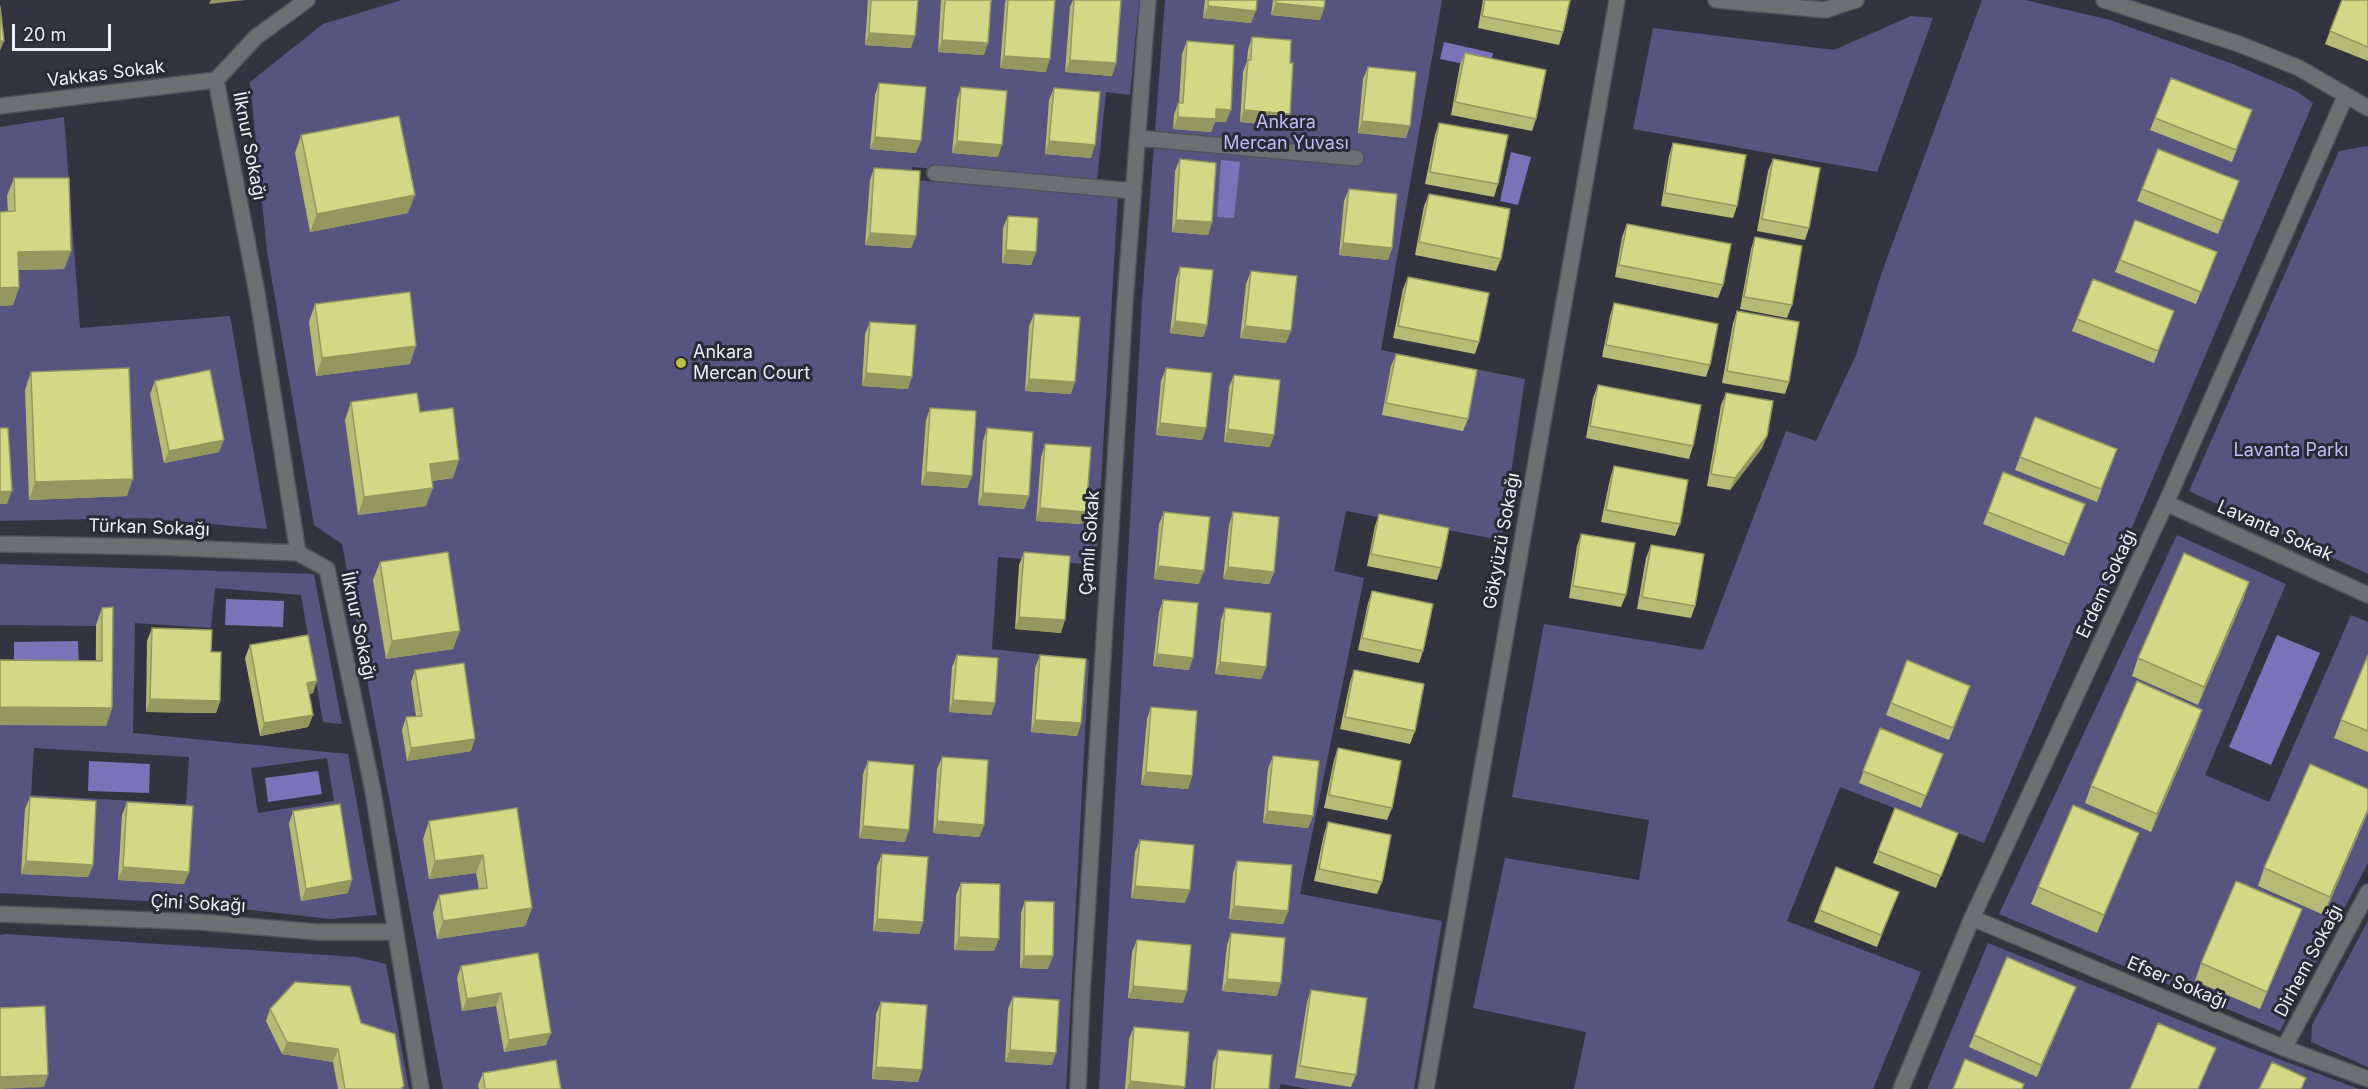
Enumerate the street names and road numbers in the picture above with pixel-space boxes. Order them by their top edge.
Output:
street label: Vakkas Sokak [46,56,166,92]
street label: İlknur Sokağı [228,90,270,202]
street label: Gökyüzü Sokağı [1479,471,1525,611]
street label: Çamlı Sokak [1076,490,1104,596]
street label: Lavanta Sokak [2214,496,2336,566]
street label: Türkan Sokağı [88,515,210,541]
street label: Erdem Sokağı [2072,526,2142,642]
street label: İlknur Sokağı [336,570,380,682]
street label: Çini Sokağı [150,891,246,917]
street label: Dirhem Sokağı [2270,901,2348,1021]
street label: Efser Sokağı [2124,952,2230,1014]

